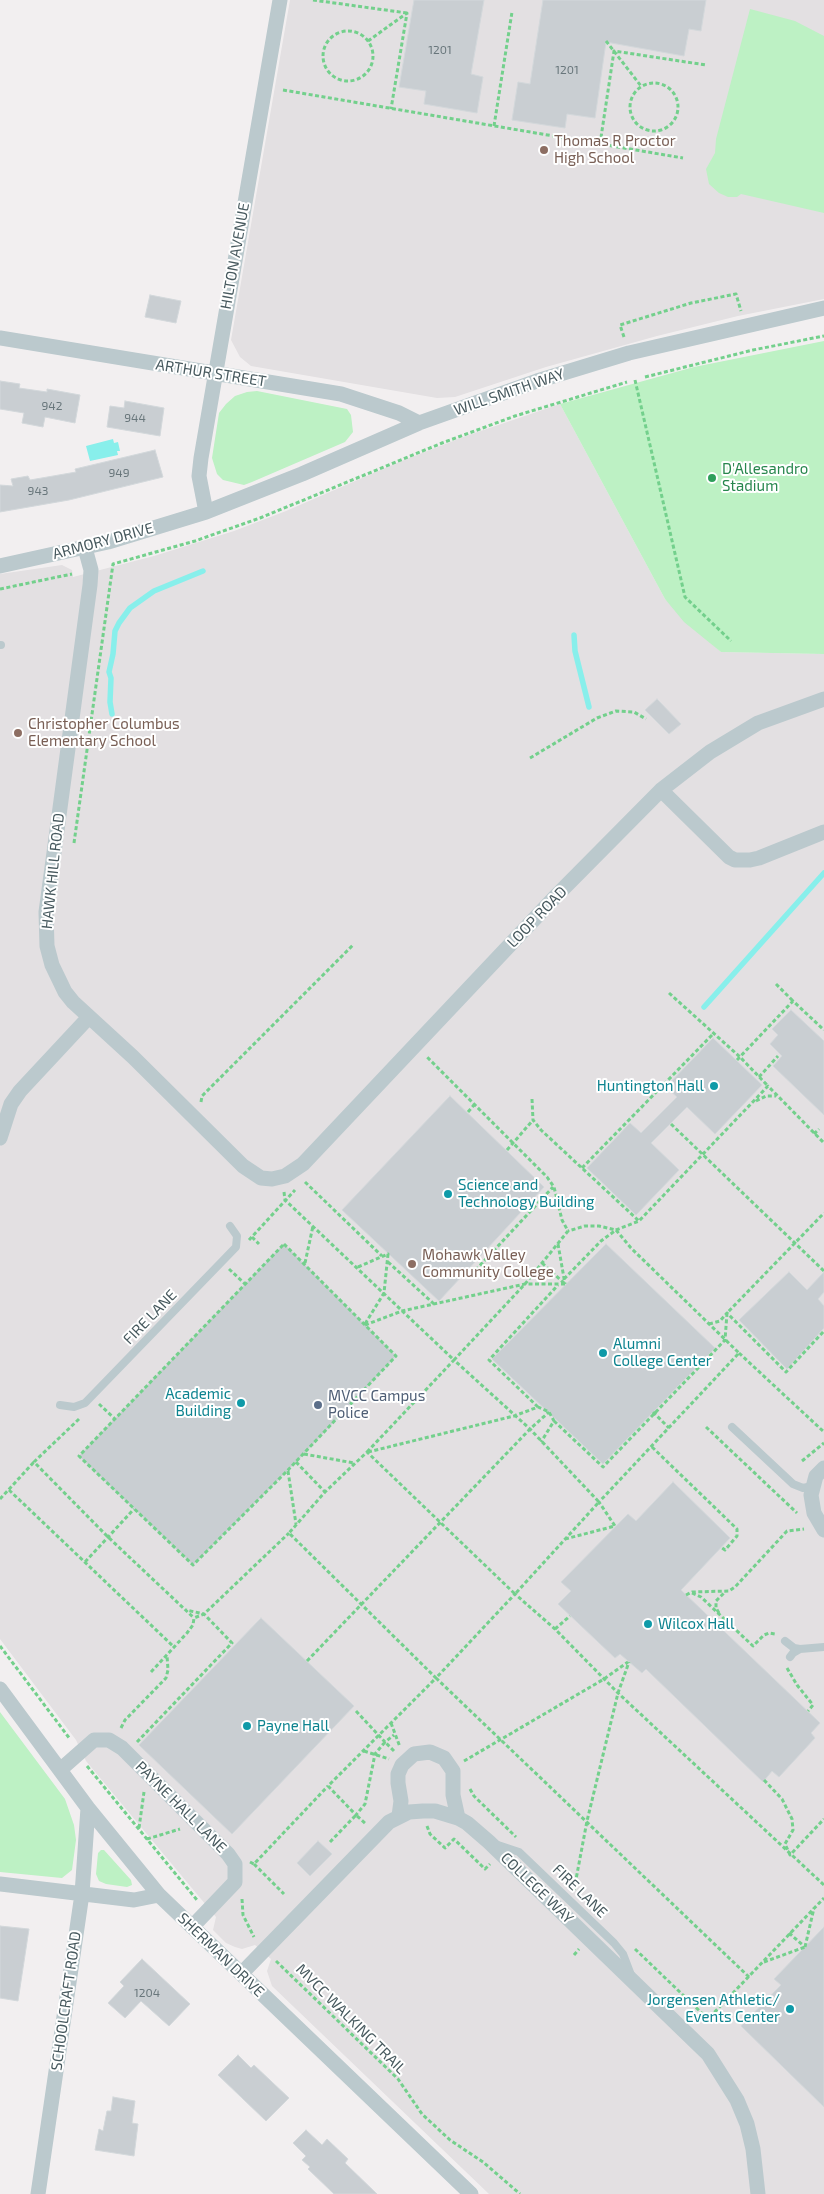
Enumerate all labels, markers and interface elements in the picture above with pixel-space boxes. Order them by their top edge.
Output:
house number: 1201 [428,43,452,57]
house number: 1201 [555,63,579,77]
place label: Thomas R Proctor High School [554,132,676,167]
marker: Thomas R Proctor High School [538,144,550,156]
street label: HILTON AVENUE [217,201,253,311]
street label: ARTHUR STREET [154,355,268,391]
street label: WILL SMITH WAY [451,365,567,419]
house number: 942 [42,399,62,413]
house number: 944 [124,411,146,425]
place label: D'Allesandro Stadium [722,460,808,495]
house number: 949 [108,466,130,480]
marker: D'Allesandro Stadium [706,472,718,484]
house number: 943 [28,484,48,498]
street label: ARMORY DRIVE [51,519,155,563]
place label: Christopher Columbus Elementary School [28,715,180,750]
marker: Christopher Columbus Elementary School [12,727,24,739]
street label: HAWK HILL ROAD [38,812,68,930]
street label: LOOP ROAD [503,883,571,951]
place label: Huntington Hall [597,1077,704,1095]
marker: Huntington Hall [708,1080,720,1092]
place label: Science and Technology Building [458,1176,594,1211]
marker: Science and Technology Building [442,1188,454,1200]
place label: Mohawk Valley Community College [422,1246,554,1281]
marker: Mohawk Valley Community College [406,1258,418,1270]
street label: FIRE LANE [120,1286,180,1348]
place label: Alumni College Center [613,1335,712,1370]
marker: Alumni College Center [597,1347,609,1359]
place label: Academic Building [165,1385,231,1420]
place label: MVCC Campus Police [328,1387,425,1422]
marker: Academic Building [235,1397,247,1409]
marker: MVCC Campus Police [312,1399,324,1411]
place label: Wilcox Hall [658,1615,734,1633]
marker: Wilcox Hall [642,1618,654,1630]
place label: Payne Hall [257,1717,329,1735]
marker: Payne Hall [241,1720,253,1732]
street label: PAYNE HALL LANE [132,1758,230,1856]
street label: COLLEGE WAY [497,1849,577,1927]
street label: FIRE LANE [549,1861,611,1921]
street label: SHERMAN DRIVE [174,1909,268,2001]
street label: SCHOOLCRAFT ROAD [47,1930,85,2072]
street label: MVCC WALKING TRAIL [292,1960,410,2078]
house number: 1204 [134,1986,160,2000]
place label: Jorgensen Athletic/ Events Center [647,1991,780,2026]
marker: Jorgensen Athletic/ Events Center [784,2003,796,2015]

